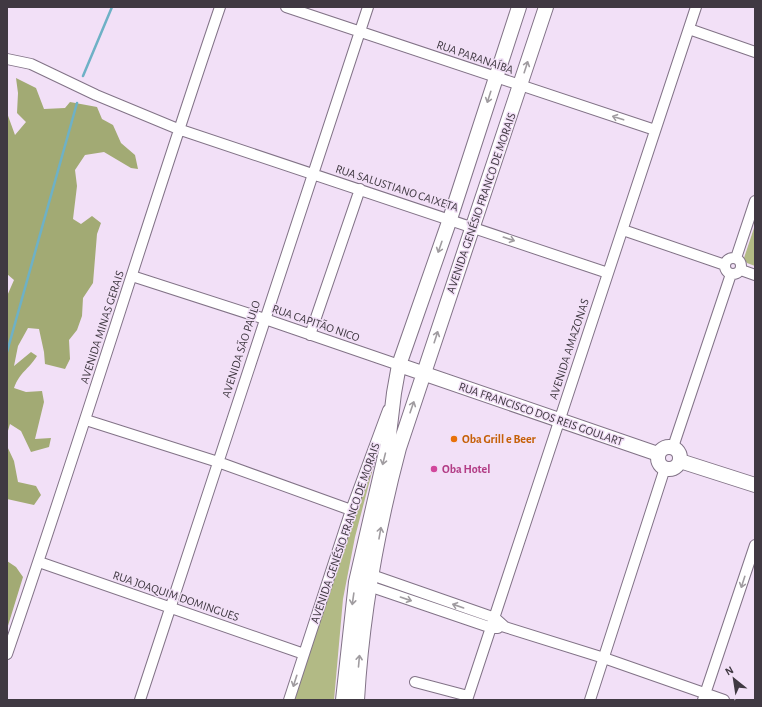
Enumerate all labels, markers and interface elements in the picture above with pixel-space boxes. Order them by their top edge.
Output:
street label: RUA PARANAÍBA [435,37,515,76]
one-way arrow [523,62,531,74]
one-way arrow [485,91,493,103]
street label: AVENIDA GENÉSIO FRANCO DE MORAIS [443,111,518,295]
one-way arrow [612,114,625,121]
street label: RUA SALUSTIANO CAIXETA [334,162,460,214]
one-way arrow [502,236,515,243]
one-way arrow [436,241,444,253]
street label: AVENIDA MINAS GERAIS [78,269,126,385]
street label: AVENIDA AMAZONAS [547,297,591,401]
street label: AVENIDA SÃO PAULO [218,298,262,399]
street label: RUA CAPITÃO NICO [271,300,362,344]
one-way arrow [433,330,440,343]
street label: RUA FRANCISCO DOS REIS GOULART [457,380,625,448]
one-way arrow [409,401,416,414]
place label: Oba Grill e Beer [462,433,537,445]
marker: Oba Grill e Beer [449,434,459,444]
street label: AVENIDA GENÉSIO FRANCO DE MORAIS [307,441,382,625]
one-way arrow [380,452,388,465]
place label: Oba Hotel [442,463,490,475]
marker: Oba Hotel [429,464,439,474]
one-way arrow [376,527,384,540]
street label: RUA JOAQUIM DOMINGUES [111,569,241,624]
one-way arrow [738,575,746,587]
one-way arrow [349,592,357,605]
one-way arrow [400,595,412,603]
one-way arrow [452,601,464,609]
one-way arrow [356,655,363,668]
north arrow [714,659,754,699]
text: N [723,664,735,677]
one-way arrow [291,675,299,687]

